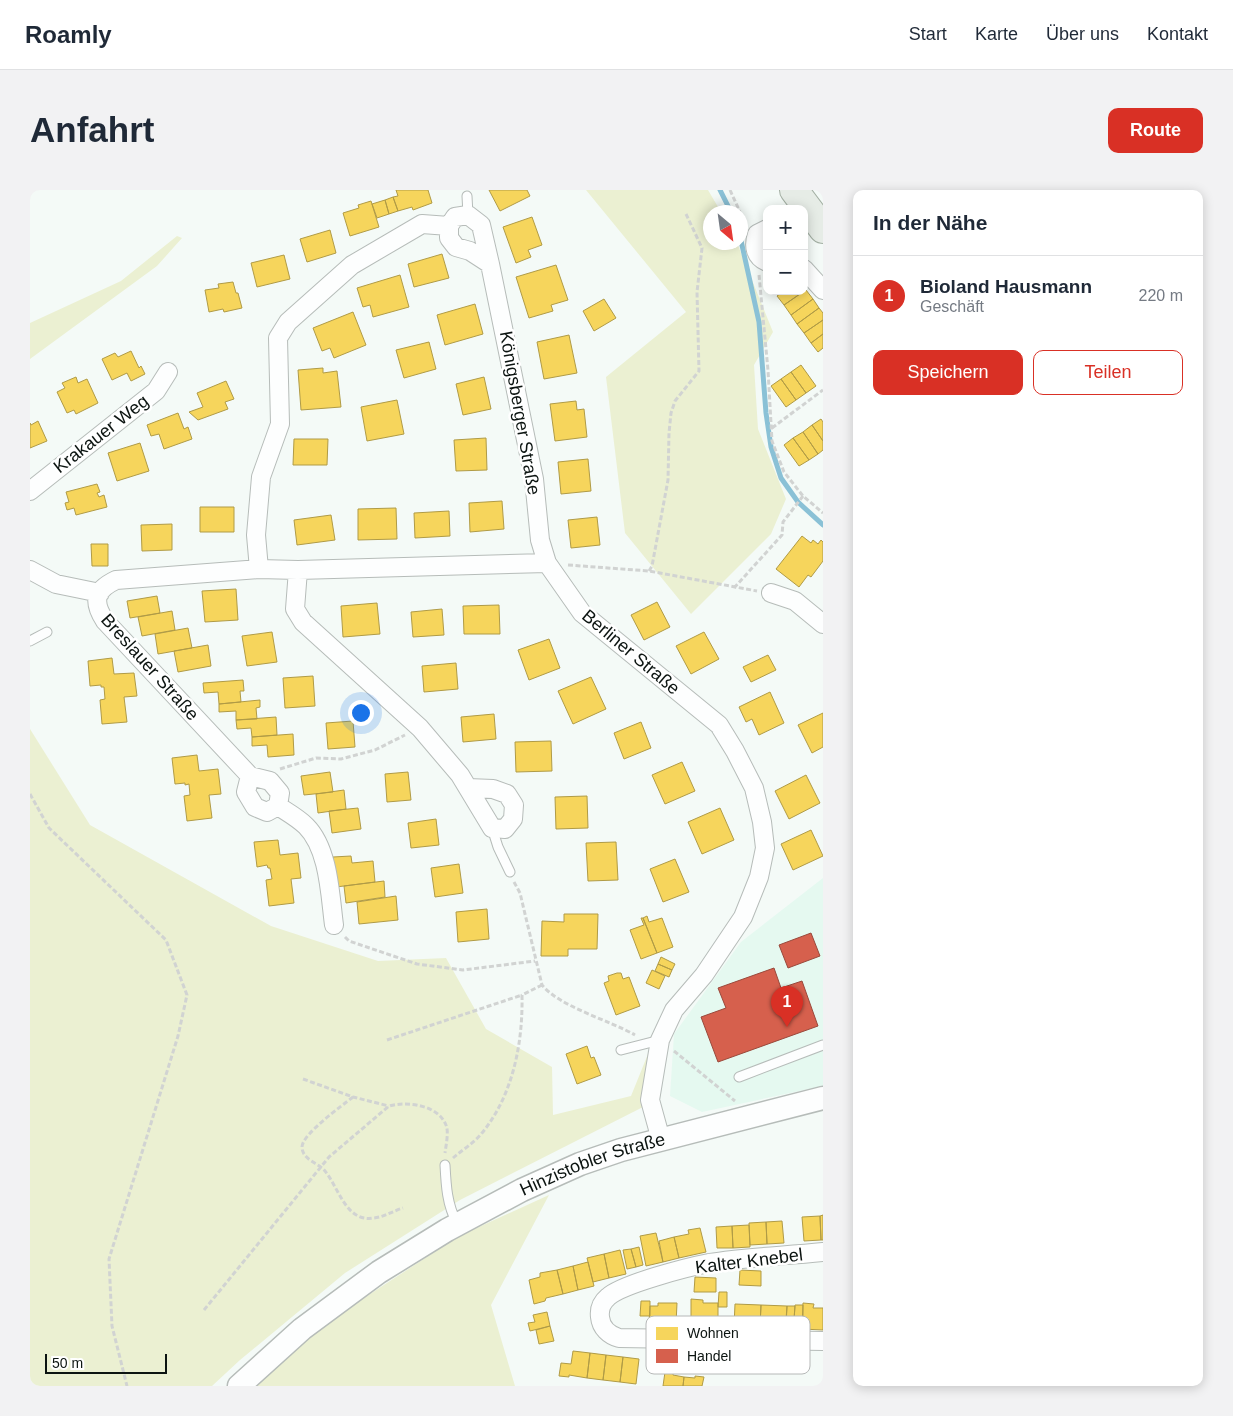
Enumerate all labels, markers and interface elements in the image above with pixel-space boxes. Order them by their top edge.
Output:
text: Roamly [25,21,112,48]
text: Start [909,24,947,44]
text: Karte [975,24,1018,44]
text: Über uns [1046,24,1119,44]
text: Kontakt [1147,24,1208,44]
button: Route [1108,108,1203,153]
text: Anfahrt [30,110,154,149]
north arrow [703,205,748,250]
map controls [763,205,808,295]
button: + [763,205,808,250]
text: In der Nähe [873,211,987,234]
button: − [763,250,808,295]
text: Bioland Hausmann [920,276,1092,297]
text: 1 [885,287,893,304]
text: 220 m [1139,287,1183,304]
text: Geschäft [920,298,984,315]
street label: Königsberger Straße [496,329,544,497]
button: Speichern [873,350,1023,395]
button: Teilen [1033,350,1183,395]
street label: Krakauer Weg [50,391,152,477]
street label: Berliner Straße [578,605,684,699]
street label: Breslauer Straße [97,610,203,724]
your location [348,700,374,726]
pin: 1 [771,986,803,1027]
street label: Hinzistobler Straße [517,1129,667,1200]
street label: Kalter Knebel [694,1244,804,1278]
legend [646,1316,810,1374]
text: Wohnen [687,1325,739,1341]
text: Handel [687,1348,731,1364]
scale bar [45,1351,168,1374]
text: 50 m [52,1355,83,1371]

